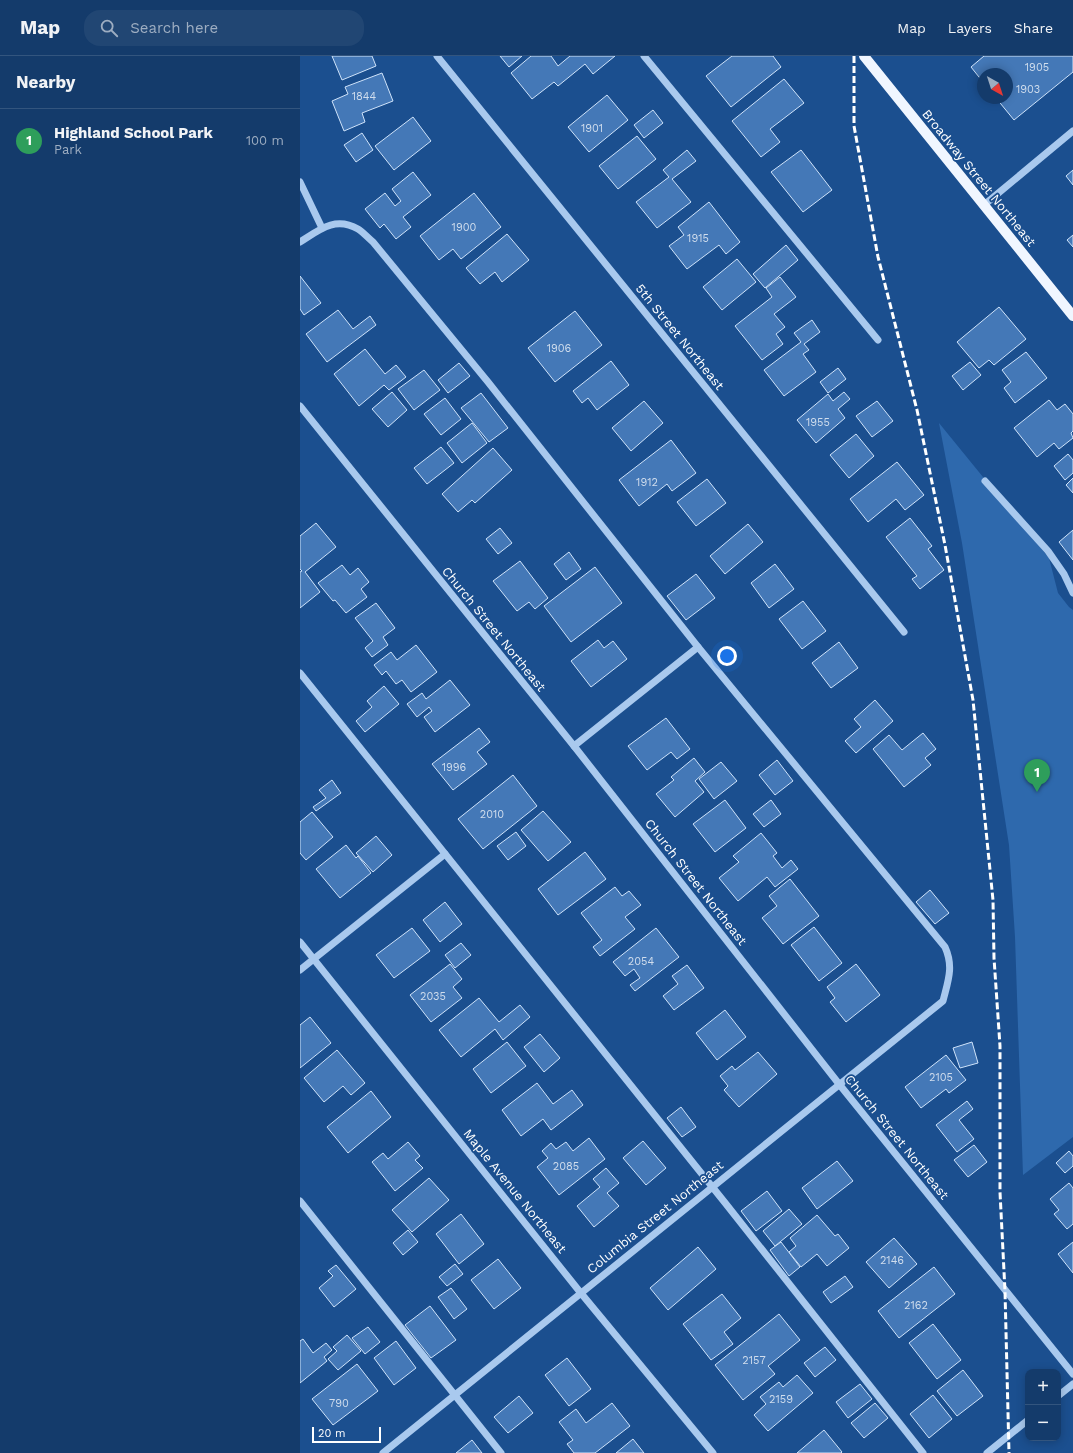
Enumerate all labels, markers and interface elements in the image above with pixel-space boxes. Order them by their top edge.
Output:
search box [84,10,364,46]
text: Map [20,16,60,39]
icon: search [98,17,120,39]
text: Search here [130,19,218,37]
text: Map [897,20,926,36]
text: Layers [948,20,992,36]
text: Share [1014,20,1053,36]
house number: 1905 [1025,61,1049,74]
north arrow [977,68,1013,104]
text: Nearby [16,72,75,92]
house number: 1903 [1016,83,1040,96]
house number: 1844 [352,90,377,103]
street label: Broadway Street Northeast [919,107,1039,250]
house number: 1901 [581,122,603,135]
text: Highland School Park [54,124,213,142]
text: 1 [26,133,32,148]
text: 100 m [246,133,284,148]
text: Park [54,142,82,157]
house number: 1900 [452,221,477,234]
house number: 1915 [687,232,709,245]
street label: 5th Street Northeast [633,281,728,393]
house number: 1906 [547,342,572,355]
house number: 1955 [806,416,830,429]
house number: 1912 [636,476,658,489]
street label: Church Street Northeast [439,564,549,695]
your location [717,646,737,666]
pin: 1 [1024,759,1050,792]
house number: 1996 [442,761,467,774]
house number: 2010 [480,808,504,821]
street label: Church Street Northeast [642,816,750,949]
house number: 2054 [628,955,654,968]
house number: 2035 [420,990,446,1003]
house number: 2105 [929,1071,953,1084]
street label: Church Street Northeast [842,1072,952,1203]
street label: Maple Avenue Northeast [460,1126,570,1256]
street label: Columbia Street Northeast [584,1157,726,1277]
house number: 2085 [553,1160,579,1173]
house number: 2146 [880,1254,904,1267]
house number: 2162 [904,1299,928,1312]
house number: 2157 [742,1354,766,1367]
map controls [1025,1369,1061,1441]
button: + [1025,1369,1061,1405]
house number: 2159 [769,1393,793,1406]
house number: 790 [329,1397,349,1410]
button: − [1025,1405,1061,1441]
scale bar [312,1425,381,1444]
text: 20 m [318,1427,346,1440]

